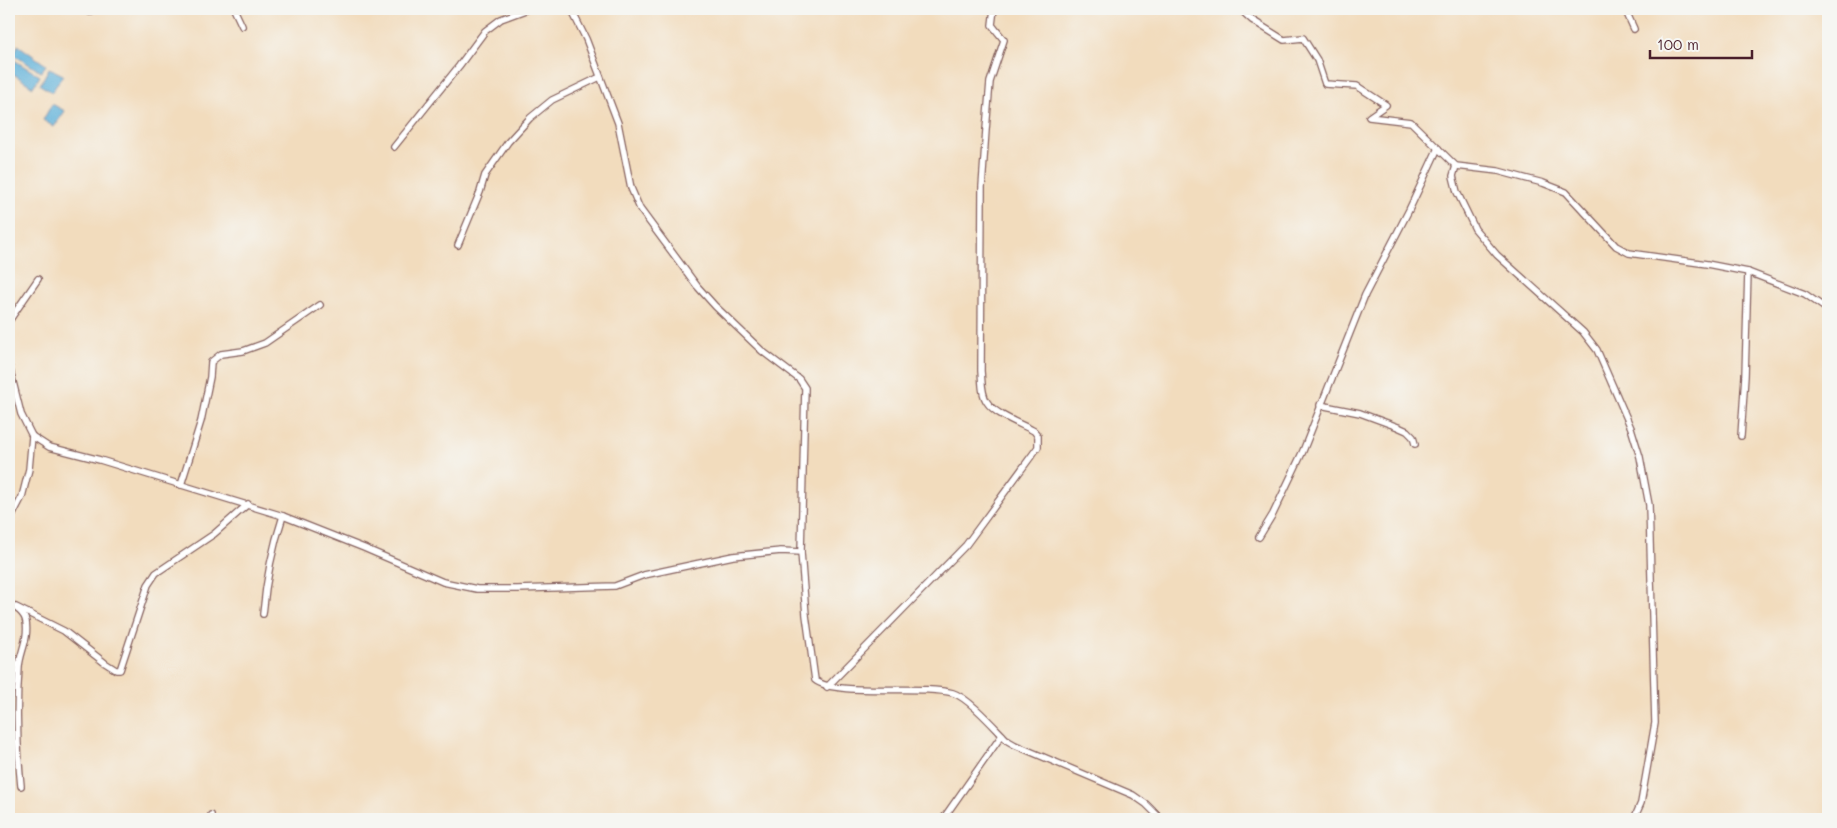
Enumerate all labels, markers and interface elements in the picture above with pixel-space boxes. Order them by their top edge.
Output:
scale bar [1650,28,1752,60]
text: 100 m [1657,34,1699,54]

